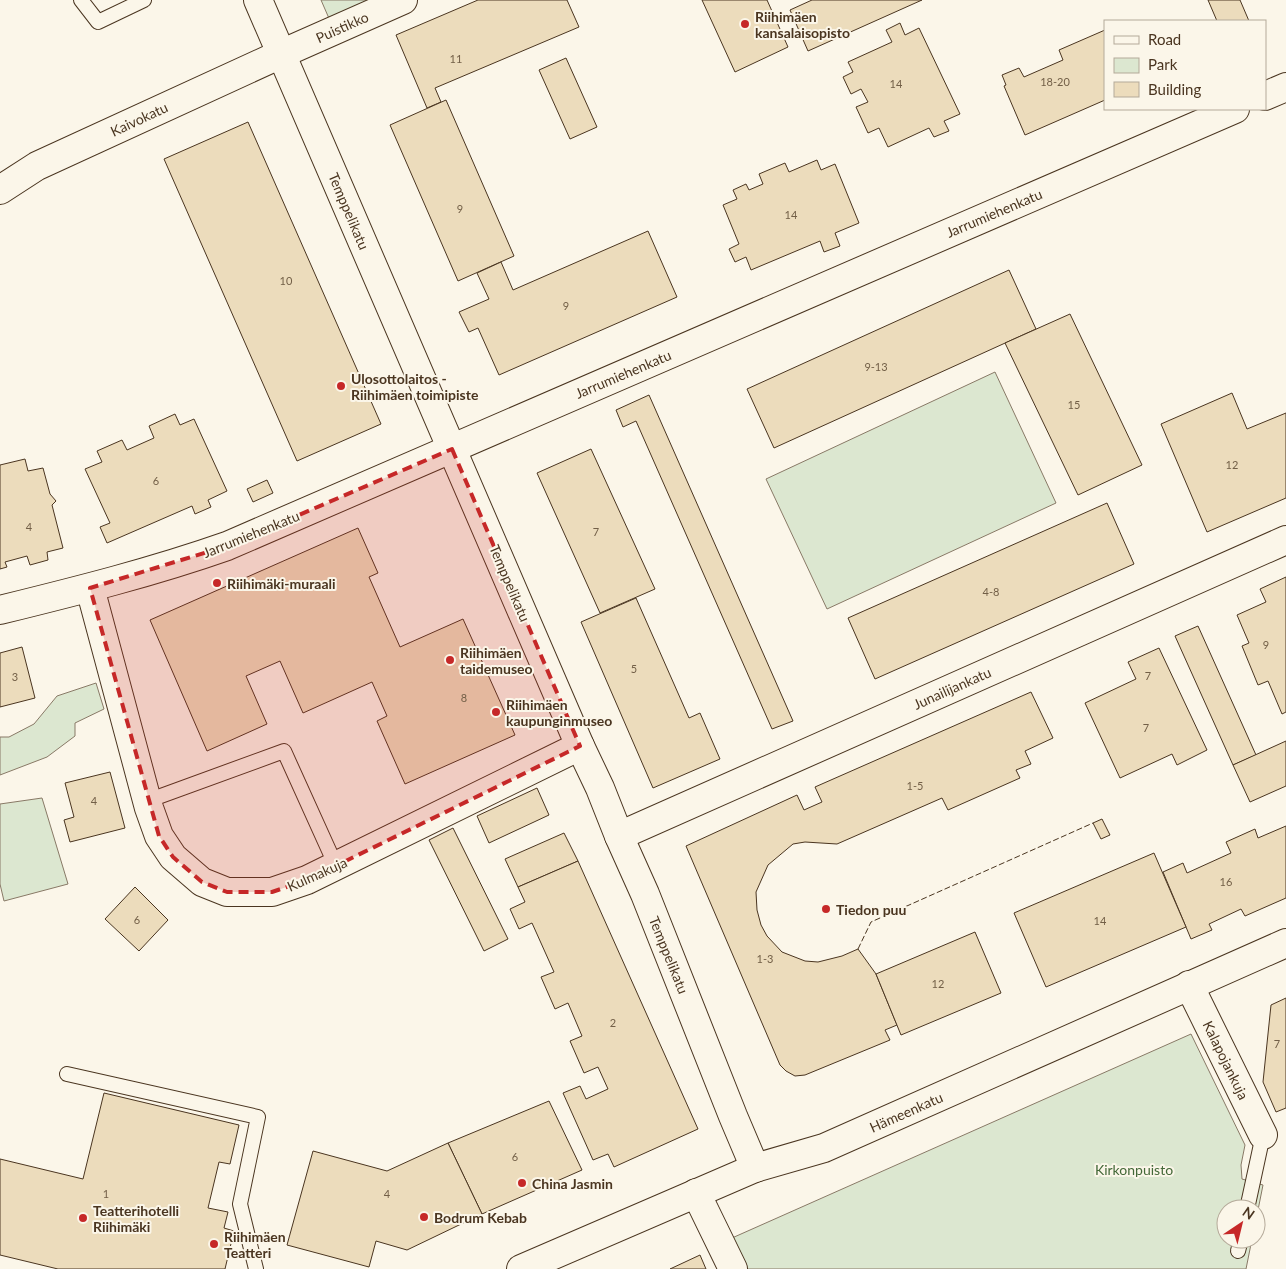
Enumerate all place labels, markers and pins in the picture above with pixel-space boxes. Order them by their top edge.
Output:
place label: Riihimäen kansalaisopisto [755,8,850,41]
marker: Riihimäen kansalaisopisto [739,18,751,30]
place label: Ulosottolaitos - Riihimäen toimipiste [351,370,479,403]
marker: Ulosottolaitos - Riihimäen toimipiste [335,380,347,392]
place label: Riihimäki-muraali [227,575,336,592]
marker: Riihimäki-muraali [211,577,223,589]
place label: Riihimäen taidemuseo [460,644,533,677]
marker: Riihimäen taidemuseo [444,654,456,666]
place label: Riihimäen kaupunginmuseo [506,696,612,729]
marker: Riihimäen kaupunginmuseo [490,706,502,718]
place label: Tiedon puu [836,901,907,918]
marker: Tiedon puu [820,903,832,915]
place label: China Jasmin [532,1175,613,1192]
marker: China Jasmin [516,1177,528,1189]
place label: Teatterihotelli Riihimäki [93,1202,179,1235]
place label: Bodrum Kebab [434,1209,527,1226]
marker: Bodrum Kebab [418,1211,430,1223]
marker: Teatterihotelli Riihimäki [77,1212,89,1224]
place label: Riihimäen Teatteri [224,1228,286,1261]
marker: Riihimäen Teatteri [208,1238,220,1250]

